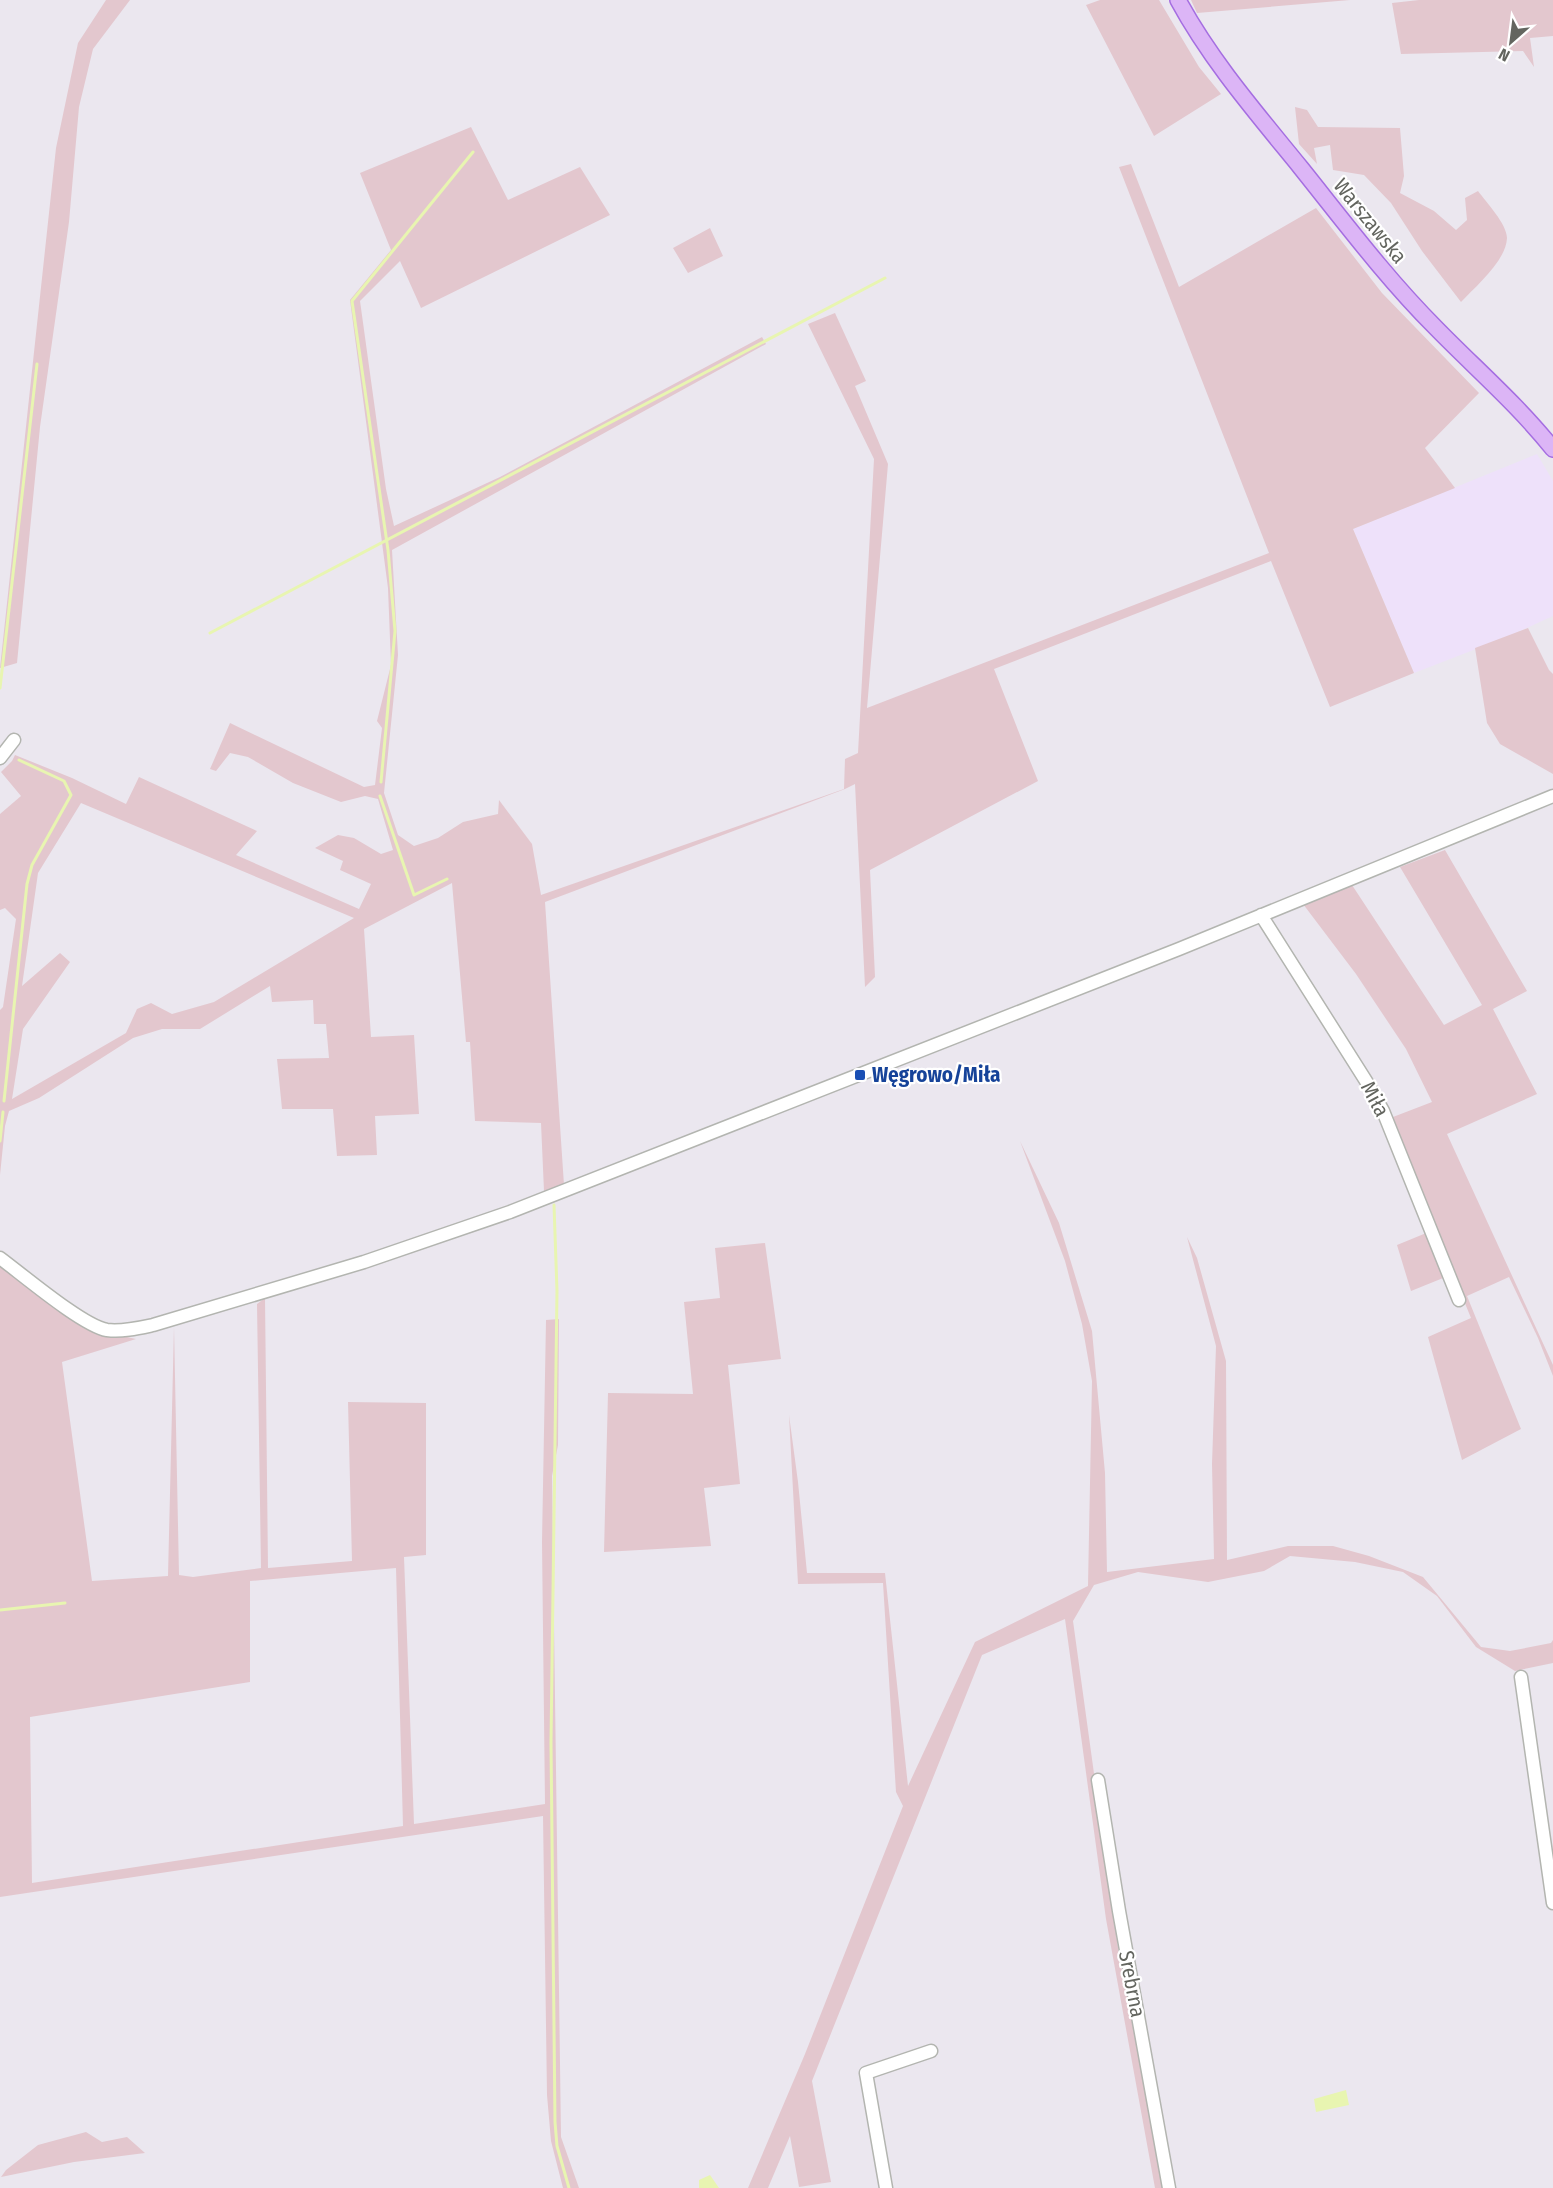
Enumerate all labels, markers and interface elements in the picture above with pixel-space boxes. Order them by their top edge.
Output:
north arrow [1481,12,1541,72]
text: N [1495,44,1513,65]
street label: Warszawska [1328,173,1412,269]
place label: Węgrowo/Miła [872,1062,1000,1088]
marker: Węgrowo/Miła [853,1068,867,1082]
street label: Miła [1355,1077,1395,1121]
street label: Srebrna [1113,1948,1151,2020]

